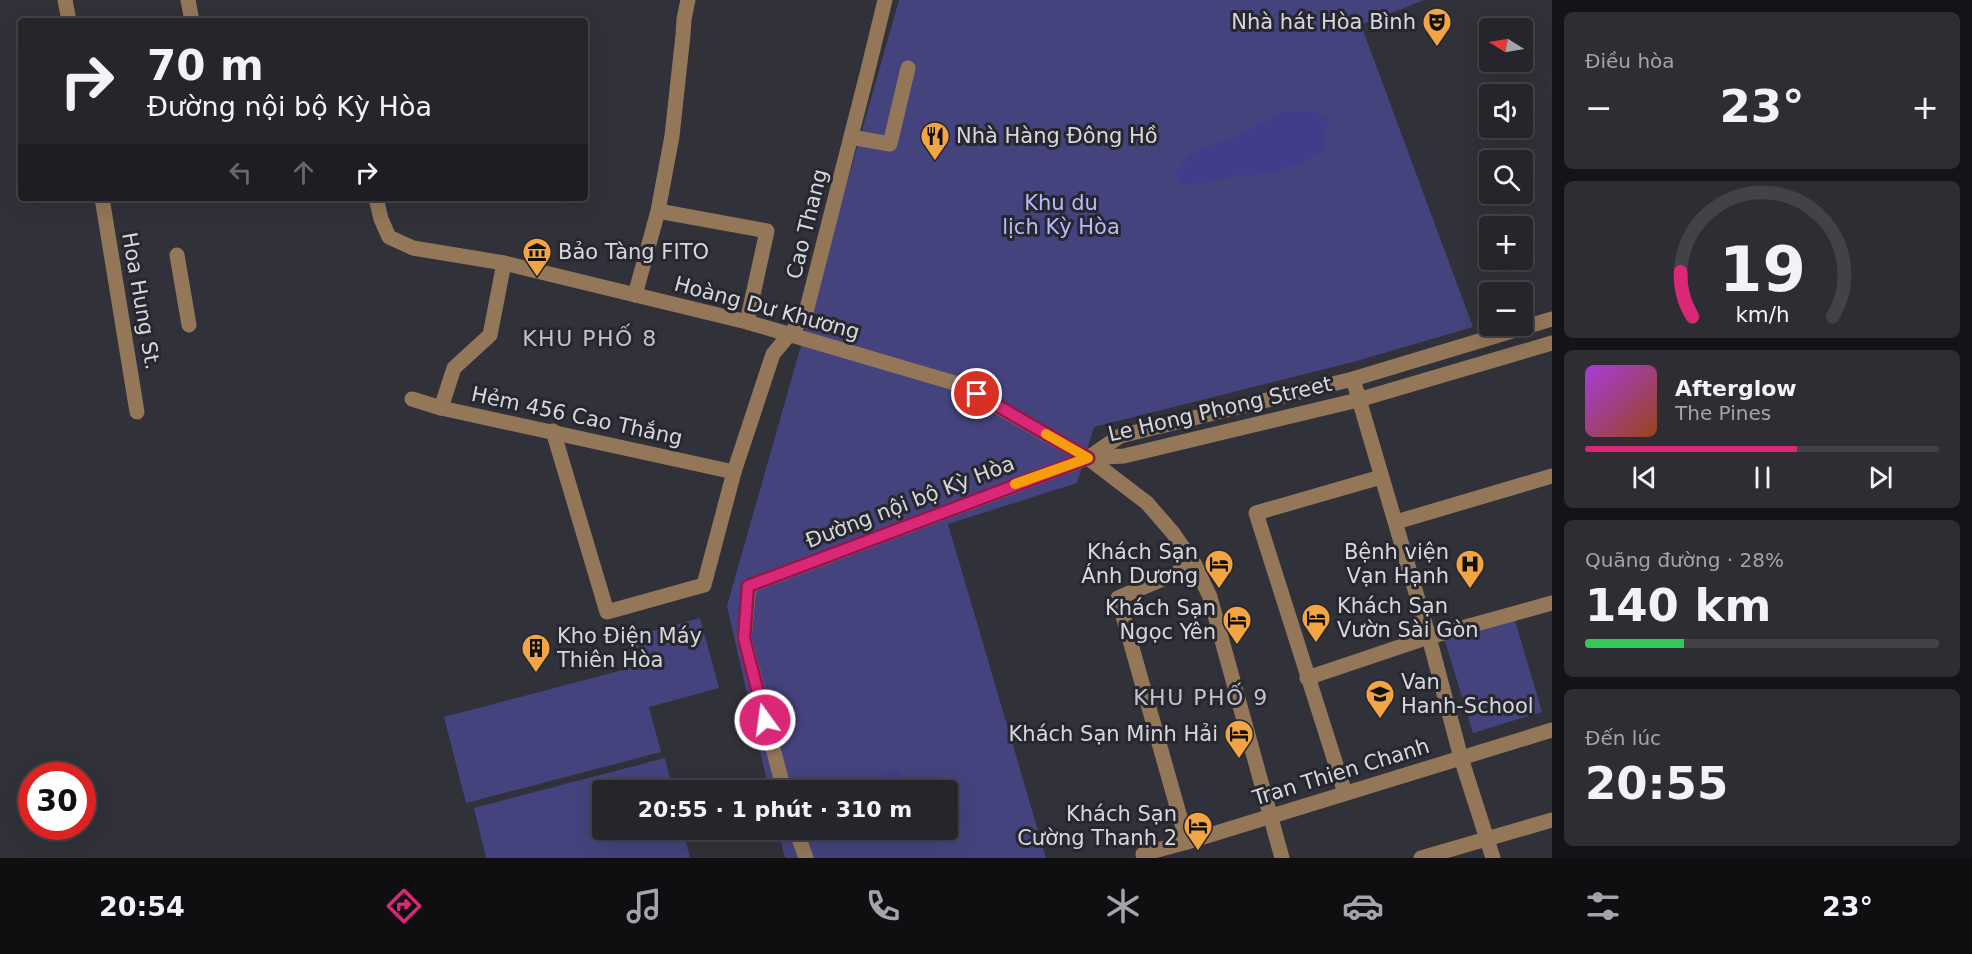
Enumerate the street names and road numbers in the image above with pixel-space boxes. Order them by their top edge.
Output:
street label: Cao Thang [782,166,832,282]
street label: Hoa Hung St. [117,231,165,371]
street label: Hoàng Dư Khương [672,272,862,344]
street label: Le Hong Phong Street [1106,372,1334,446]
street label: Hẻm 456 Cao Thắng [469,382,685,450]
street label: Đường nội bộ Kỳ Hòa [802,451,1018,553]
street label: Tran Thien Chanh [1249,734,1432,811]

